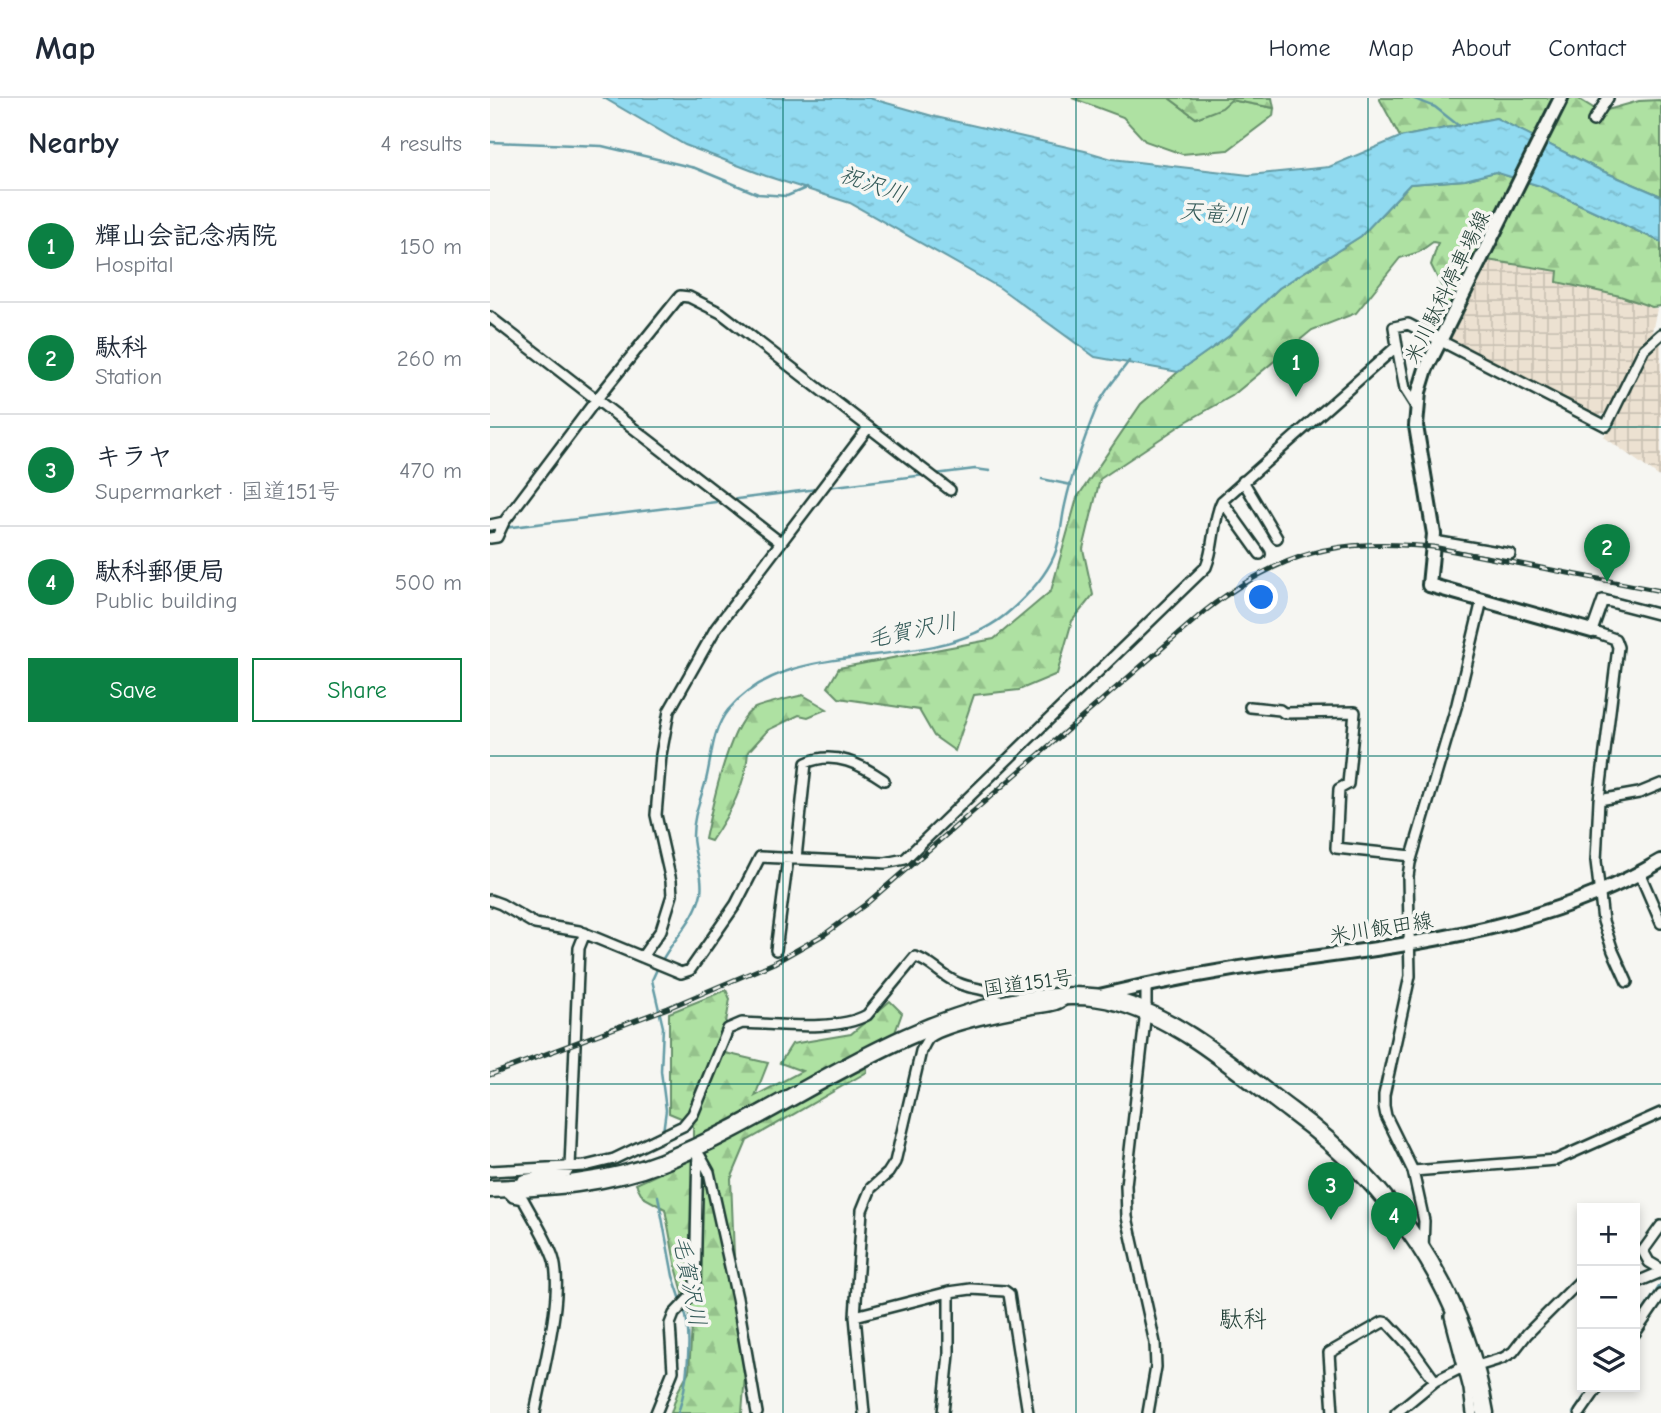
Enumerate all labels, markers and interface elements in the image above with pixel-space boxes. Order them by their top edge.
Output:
text: Map [35,29,96,67]
text: Home [1269,34,1330,62]
text: Map [1368,34,1414,62]
text: About [1452,34,1510,62]
text: Contact [1548,34,1626,62]
text: Nearby [28,126,119,161]
text: 4 results [380,130,462,157]
water label: 祝沢川 [836,160,910,208]
water label: 天竜川 [1178,197,1250,230]
street label: 米川駄科停車場線 [1399,206,1495,368]
text: 輝山会記念病院 [95,221,277,251]
text: 1 [46,233,56,260]
text: 150 m [400,233,462,260]
text: Hospital [95,251,173,278]
text: 駄科 [95,333,147,363]
pin: 1 [1273,339,1319,397]
text: 2 [45,345,57,372]
text: 260 m [397,345,462,372]
text: Station [95,363,162,390]
text: キラヤ [95,442,173,472]
text: 3 [45,457,57,484]
text: 470 m [399,457,462,484]
text: Supermarket · 国道151号 [95,478,340,505]
pin: 2 [1584,524,1630,582]
text: 駄科郵便局 [95,557,225,587]
text: 4 [46,569,56,596]
text: 500 m [395,569,462,596]
your location [1244,580,1278,614]
text: Public building [95,587,238,614]
water label: 毛賀沢川 [864,608,960,653]
button: Save [28,658,238,722]
button: Share [252,658,462,722]
street label: 米川飯田線 [1327,908,1435,948]
street label: 国道151号 [981,965,1075,1001]
pin: 3 [1308,1162,1354,1220]
pin: 4 [1371,1192,1417,1250]
map controls [1577,1203,1640,1392]
button: + [1577,1203,1640,1266]
water label: 毛賀沢川 [667,1233,712,1329]
button: − [1577,1266,1640,1329]
district label: 駄科 [1219,1305,1267,1333]
button: layers [1577,1329,1640,1392]

